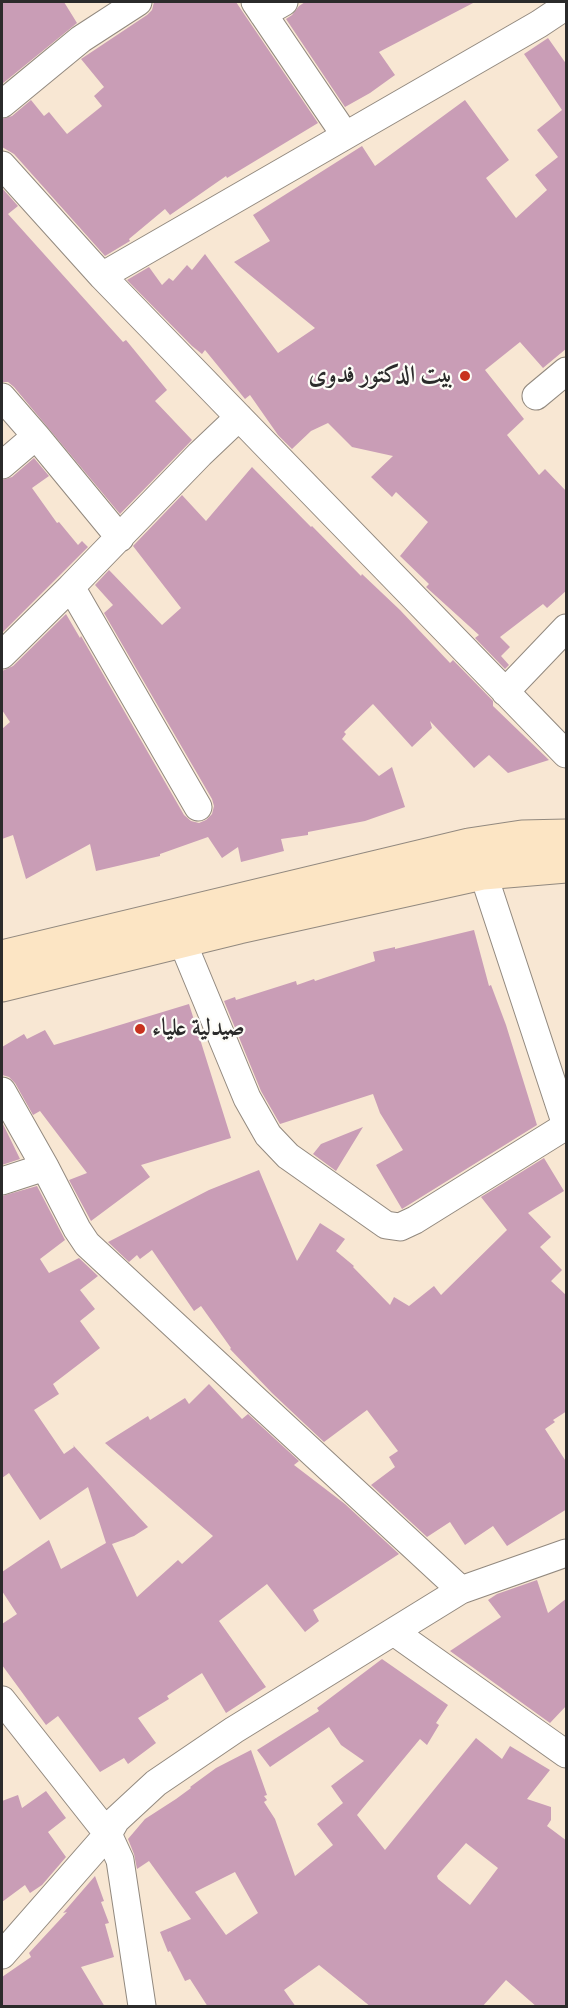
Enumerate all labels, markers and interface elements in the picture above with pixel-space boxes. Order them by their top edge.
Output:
place label: بيت الدكتور فدوى [309,362,453,390]
marker: بيت الدكتور فدوى [458,369,472,383]
place label: صيدلية علياء [152,1015,245,1043]
marker: صيدلية علياء [133,1022,147,1036]

